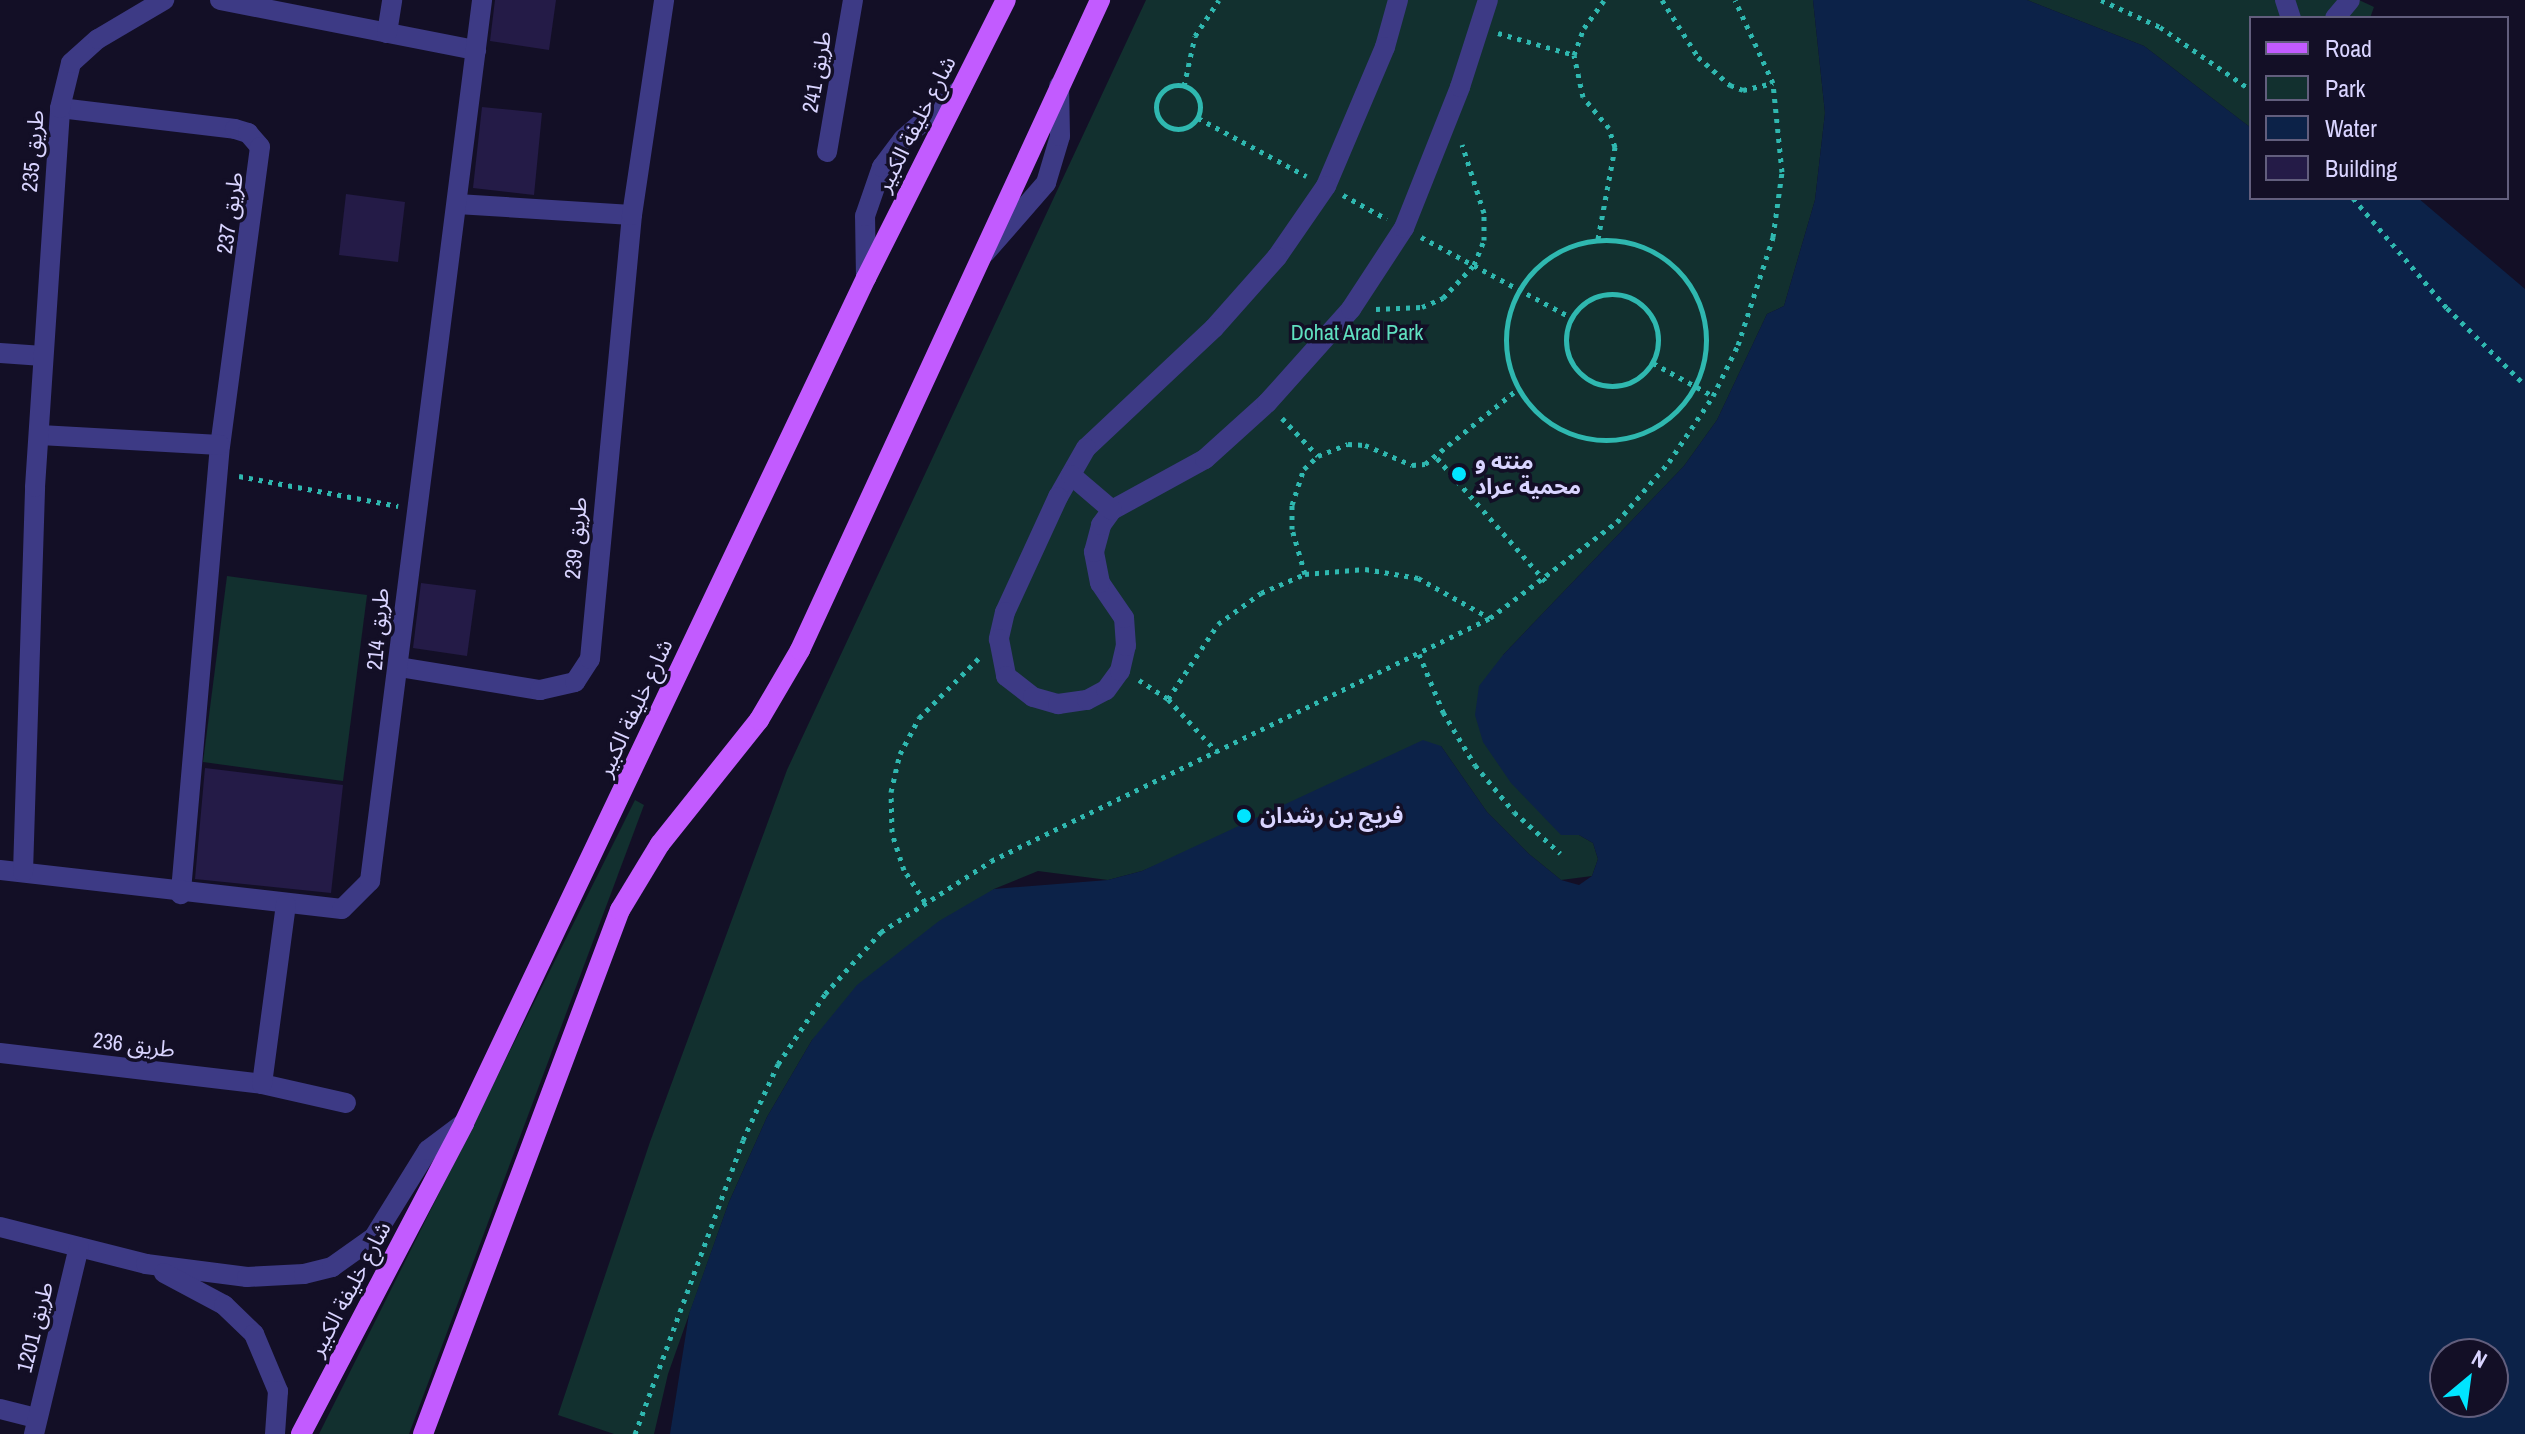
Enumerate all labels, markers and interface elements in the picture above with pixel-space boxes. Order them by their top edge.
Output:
legend [2249,16,2509,200]
street label: طريق 241 [797,29,837,115]
text: Road [2325,32,2372,64]
street label: شارع خليفة الكبير [870,52,962,196]
text: Park [2325,72,2365,104]
street label: طريق 235 [16,109,50,193]
text: Water [2325,112,2377,144]
text: Building [2325,152,2397,184]
street label: طريق 237 [211,170,249,256]
park label: Dohat Arad Park [1290,320,1424,346]
place label: منته و محمية عراد [1475,448,1581,500]
marker: منته و محمية عراد [1450,465,1468,483]
street label: طريق 239 [559,496,593,580]
street label: طريق 214 [361,587,395,671]
street label: شارع خليفة الكبير [592,635,678,781]
place label: فريج بن رشدان [1260,803,1403,829]
marker: فريج بن رشدان [1235,807,1253,825]
street label: طريق 236 [91,1027,177,1063]
street label: شارع خليفة الكبير [303,1217,397,1361]
street label: طريق 1201 [11,1279,59,1375]
north arrow [2429,1338,2509,1418]
text: N [2467,1342,2493,1375]

